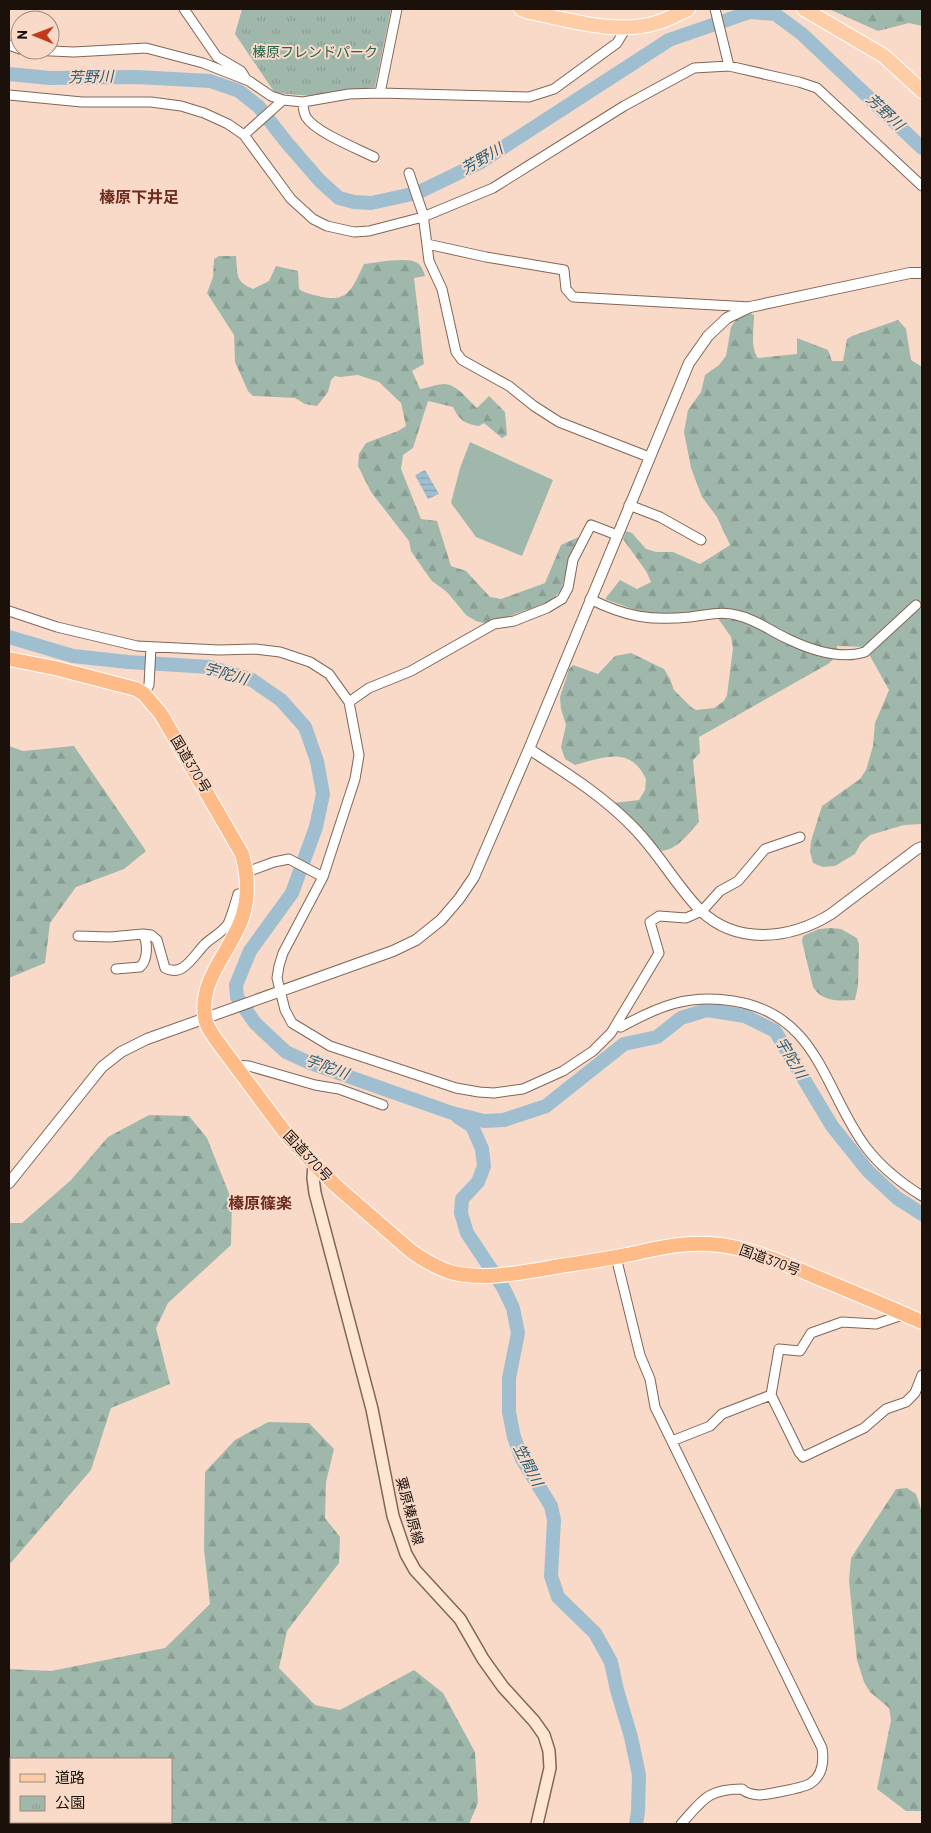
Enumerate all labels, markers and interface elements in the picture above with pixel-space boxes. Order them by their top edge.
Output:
north arrow [10,10,60,60]
text: N [13,30,30,40]
park label: 榛原フレンドパーク [252,43,378,60]
water label: 芳野川 [68,67,116,85]
water label: 芳野川 [863,89,910,135]
water label: 芳野川 [458,138,507,177]
district label: 榛原下井足 [99,187,179,206]
water label: 宇陀川 [202,658,252,688]
street label: 国道370号 [168,732,215,795]
water label: 宇陀川 [773,1034,812,1083]
water label: 宇陀川 [303,1050,353,1083]
street label: 国道370号 [280,1127,336,1185]
district label: 榛原篠楽 [228,1193,292,1212]
street label: 国道370号 [737,1241,803,1278]
water label: 笠間川 [511,1440,548,1490]
street label: 粟原榛原線 [393,1475,428,1547]
legend [10,1758,172,1823]
text: 道路 [55,1768,85,1786]
text: 公園 [55,1793,85,1811]

